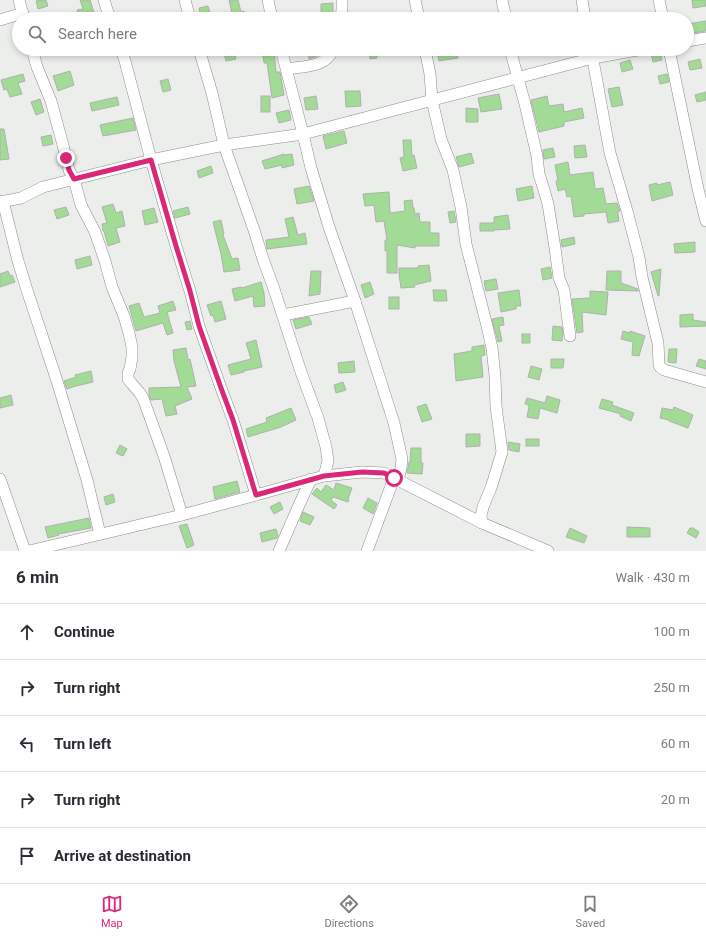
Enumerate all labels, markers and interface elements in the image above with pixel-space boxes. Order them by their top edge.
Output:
search box [12,12,694,56]
icon: search [26,23,48,45]
text: Search here [58,25,137,43]
route end [57,149,75,167]
route start [385,469,403,487]
text: 6 min [16,567,59,587]
text: Walk · 430 m [615,570,690,585]
icon: ahead [16,621,38,643]
text: Continue [54,623,115,641]
text: 100 m [653,624,690,639]
icon: right [16,677,38,699]
text: Turn right [54,679,120,697]
text: 250 m [653,680,690,695]
icon: left [16,733,38,755]
text: Turn left [54,735,111,753]
text: 60 m [661,736,690,751]
icon: right [16,789,38,811]
text: Turn right [54,791,120,809]
text: 20 m [661,792,690,807]
icon: arrive [16,845,38,867]
text: Arrive at destination [54,847,191,865]
tab: Map [101,893,123,930]
tab: Directions [324,893,374,930]
tab: Saved [575,893,605,930]

